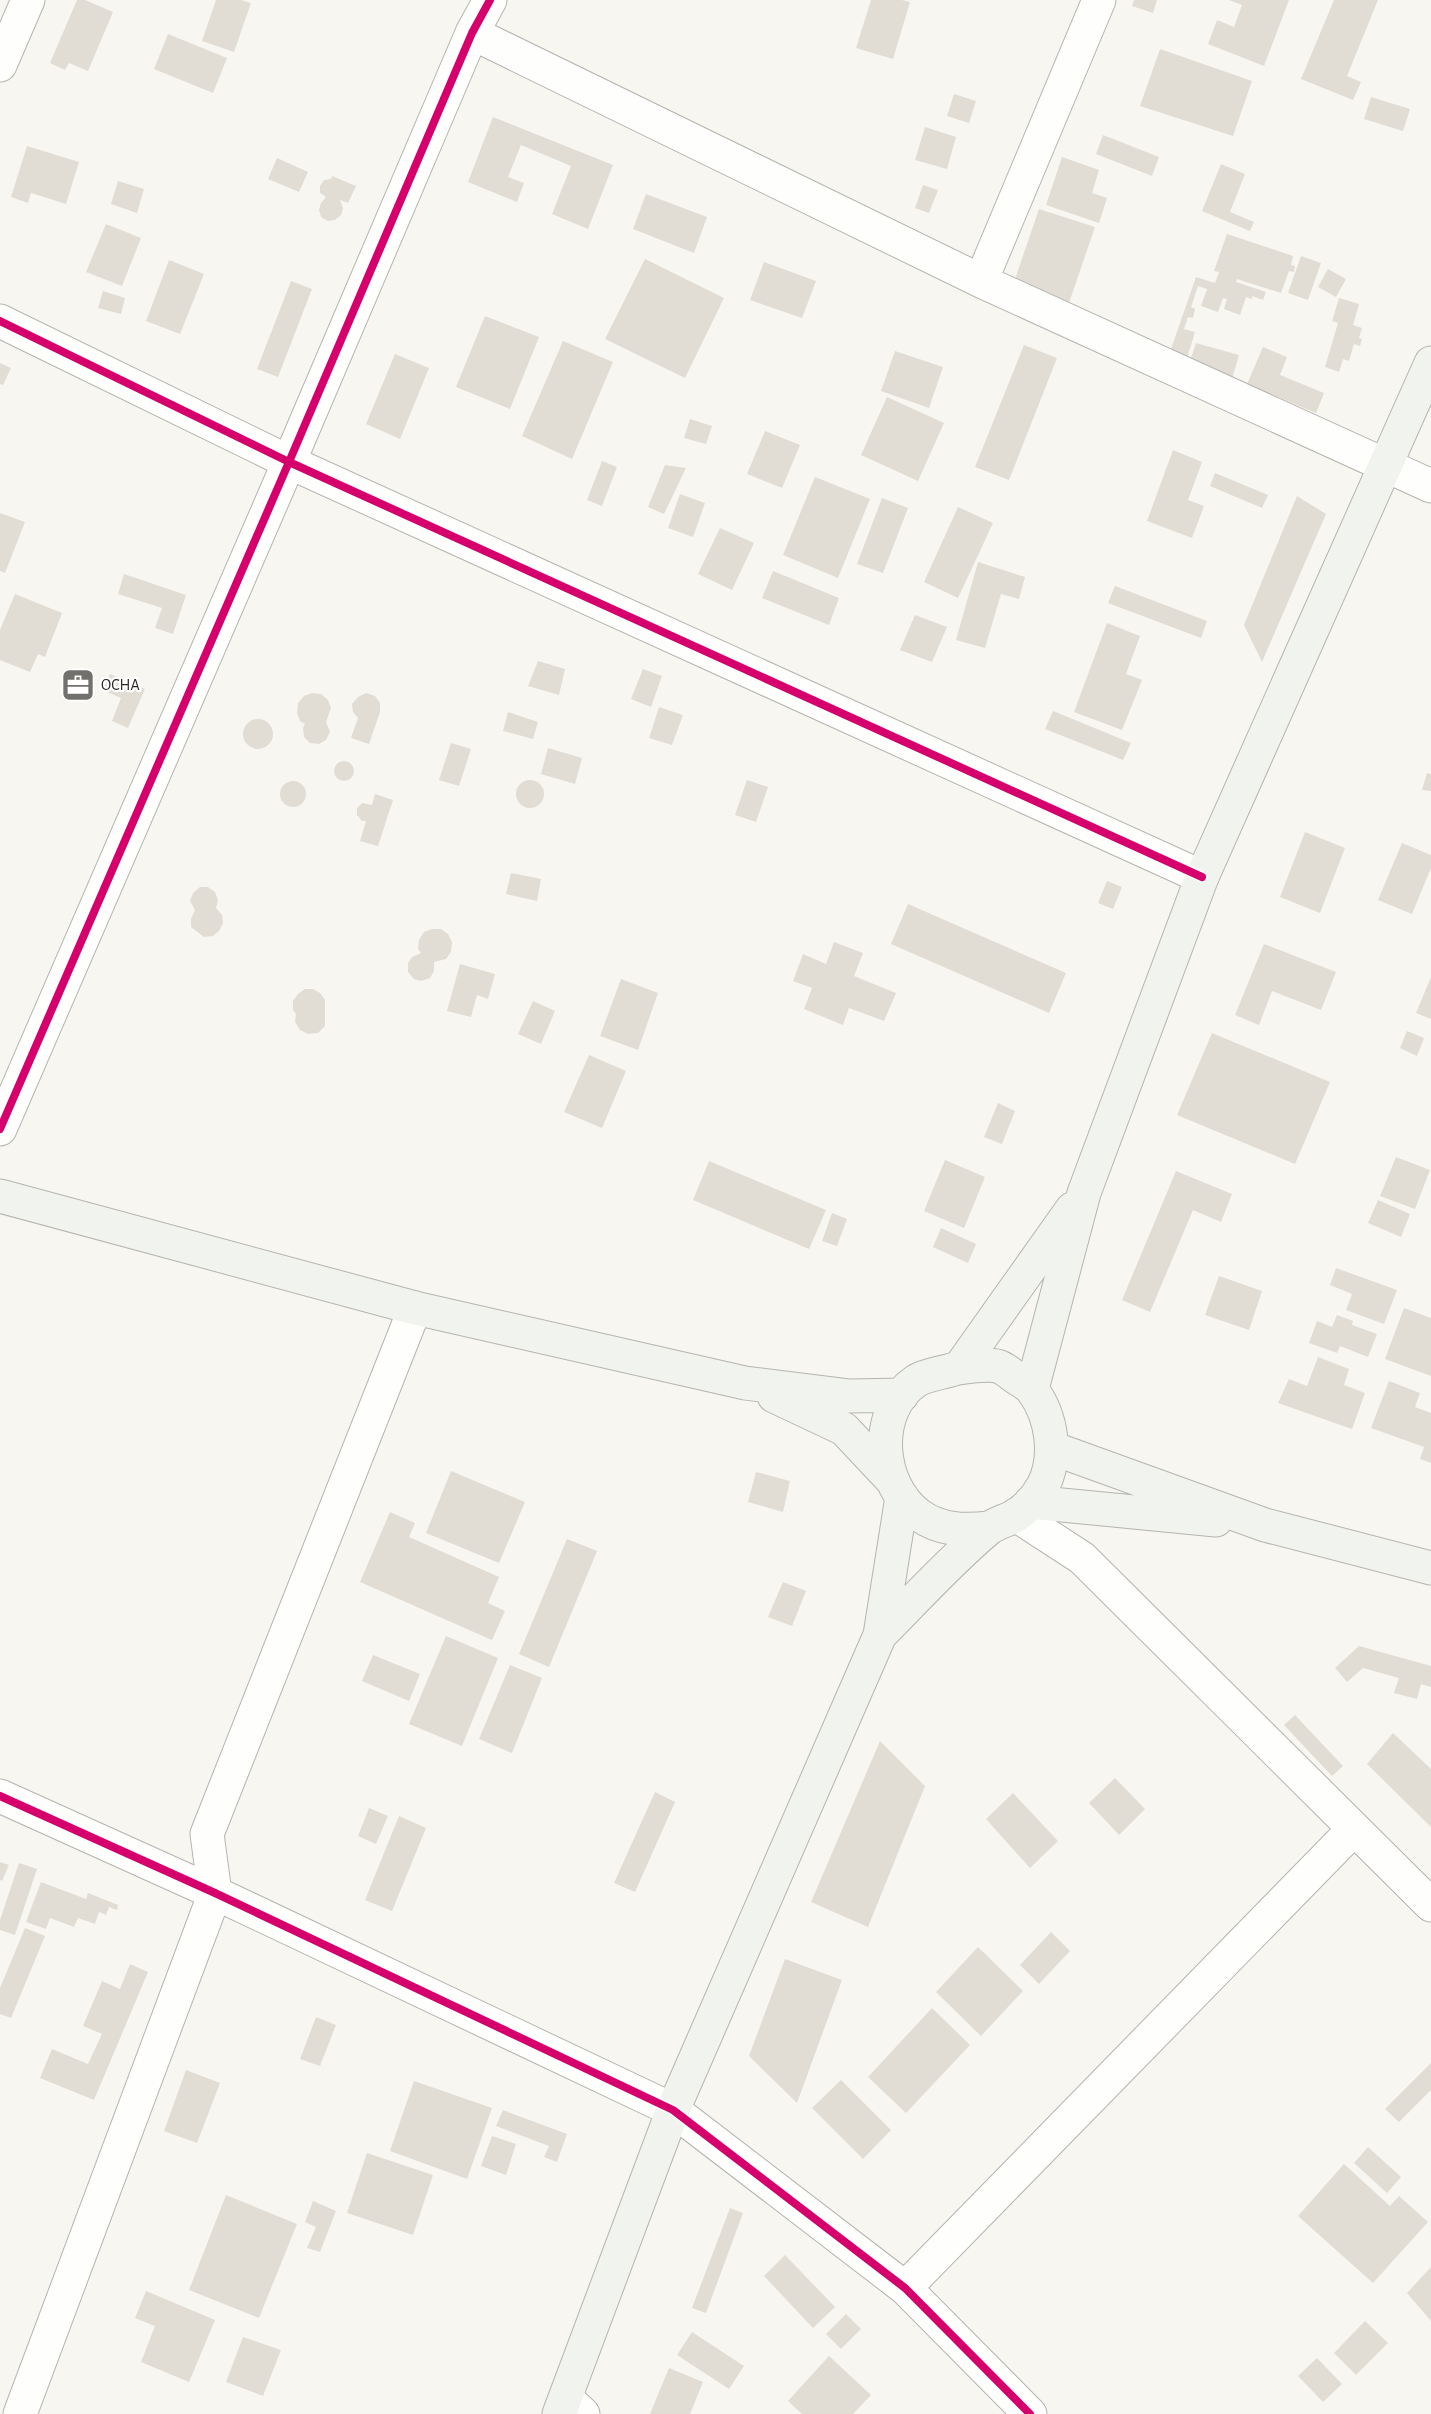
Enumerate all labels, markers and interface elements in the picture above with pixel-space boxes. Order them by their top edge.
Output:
office icon: OCHA [60,667,96,703]
place label: OCHA [101,677,140,693]

